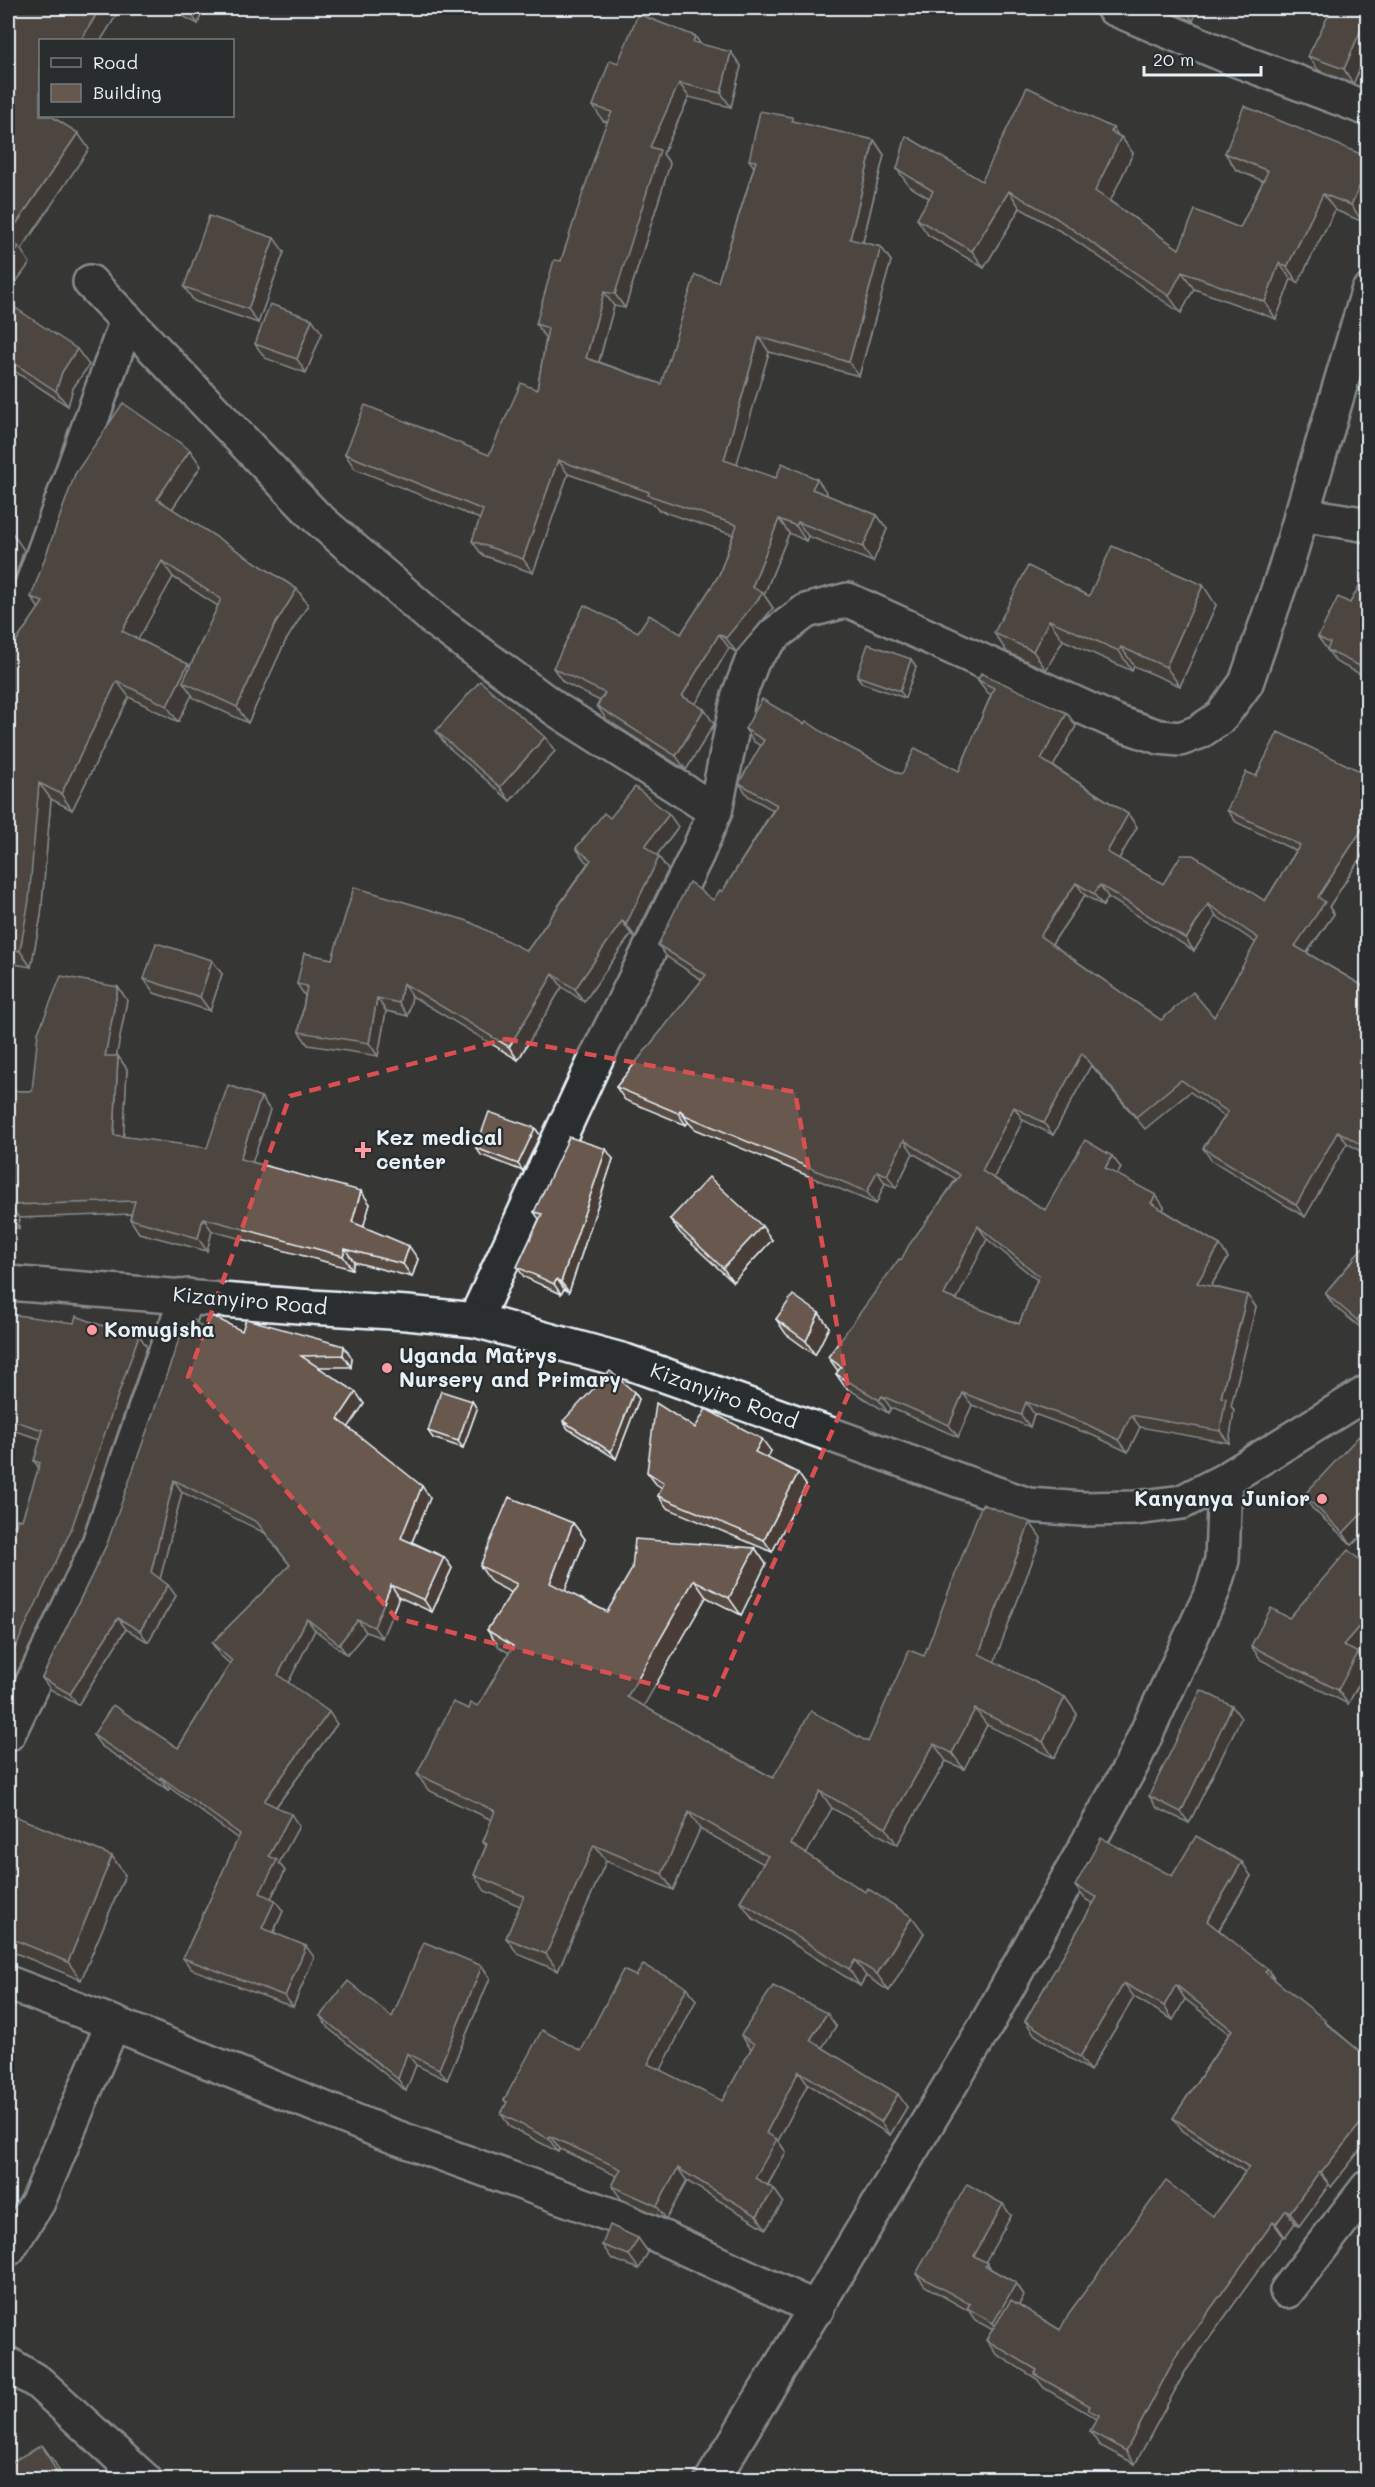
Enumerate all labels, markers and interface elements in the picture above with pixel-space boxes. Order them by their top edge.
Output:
legend [39,39,234,117]
scale bar [1144,39,1261,77]
text: 20 m [1153,47,1194,71]
text: Road [93,50,138,74]
text: Building [93,80,161,104]
place label: Kez medical center [376,1123,502,1174]
marker: Kez medical center [354,1141,372,1159]
street label: Kizanyiro Road [172,1279,329,1320]
place label: Komugisha [104,1315,215,1342]
marker: Komugisha [85,1323,99,1337]
place label: Uganda Matrys Nursery and Primary [399,1341,621,1393]
street label: Kizanyiro Road [647,1355,802,1434]
marker: Uganda Matrys Nursery and Primary [380,1361,394,1375]
place label: Kanyanya Junior [1134,1484,1310,1512]
marker: Kanyanya Junior [1315,1492,1329,1506]

